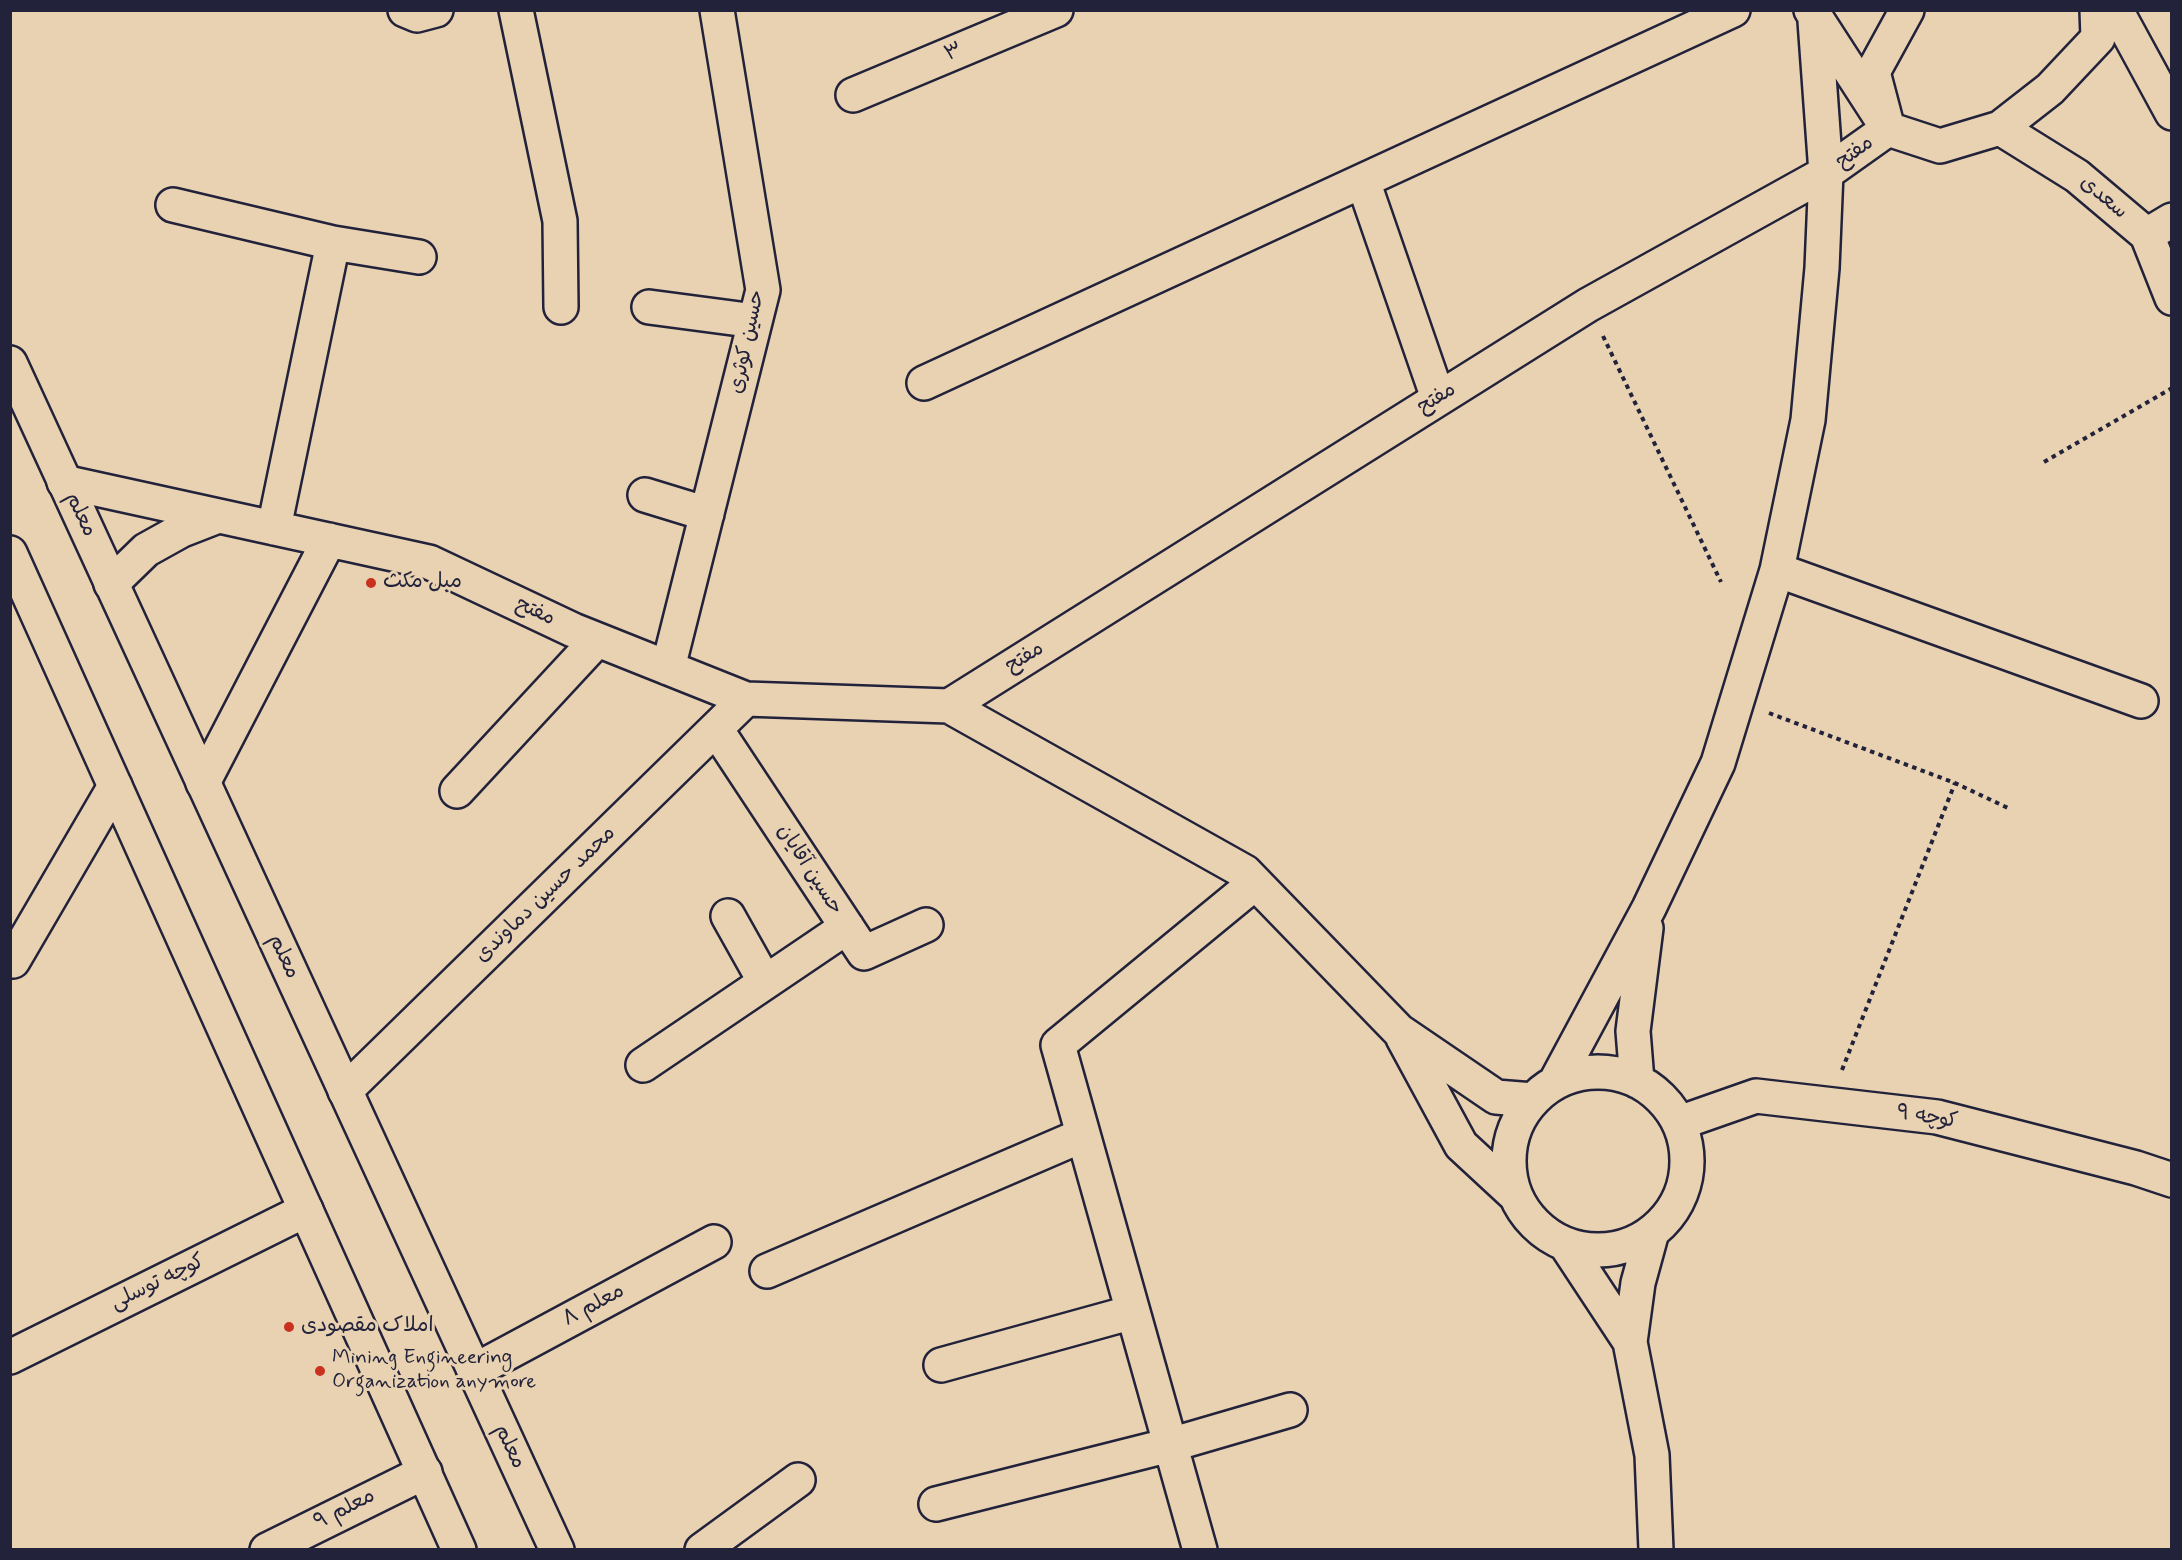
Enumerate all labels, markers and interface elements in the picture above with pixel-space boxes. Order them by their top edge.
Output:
street label: ۳ [941,38,967,68]
street label: مفتح [1831,131,1879,175]
street label: سعدی [2074,171,2132,225]
street label: حسین کوثری [725,288,771,396]
street label: مفتح [1413,378,1461,420]
street label: معلم [59,489,101,541]
place label: مبل مکث [383,570,462,596]
marker: مبل مکث [364,576,378,590]
street label: مفتح [511,592,559,632]
street label: مفتح [1001,637,1049,679]
street label: حسین آقایان [770,820,848,920]
street label: محمد حسین دماوندی [470,821,622,969]
street label: معلم [262,931,304,983]
street label: کوچه ۹ [1895,1101,1959,1135]
street label: کوچه توسلی [107,1249,209,1317]
street label: معلم ۸ [559,1279,629,1333]
place label: املاک مقصودی [301,1314,434,1340]
marker: املاک مقصودی [282,1320,296,1334]
place label: Mining Engineering Organization anymore [332,1346,536,1396]
marker: Mining Engineering Organization anymore [313,1364,327,1378]
street label: معلم [488,1421,530,1473]
street label: معلم ۹ [310,1484,380,1536]

